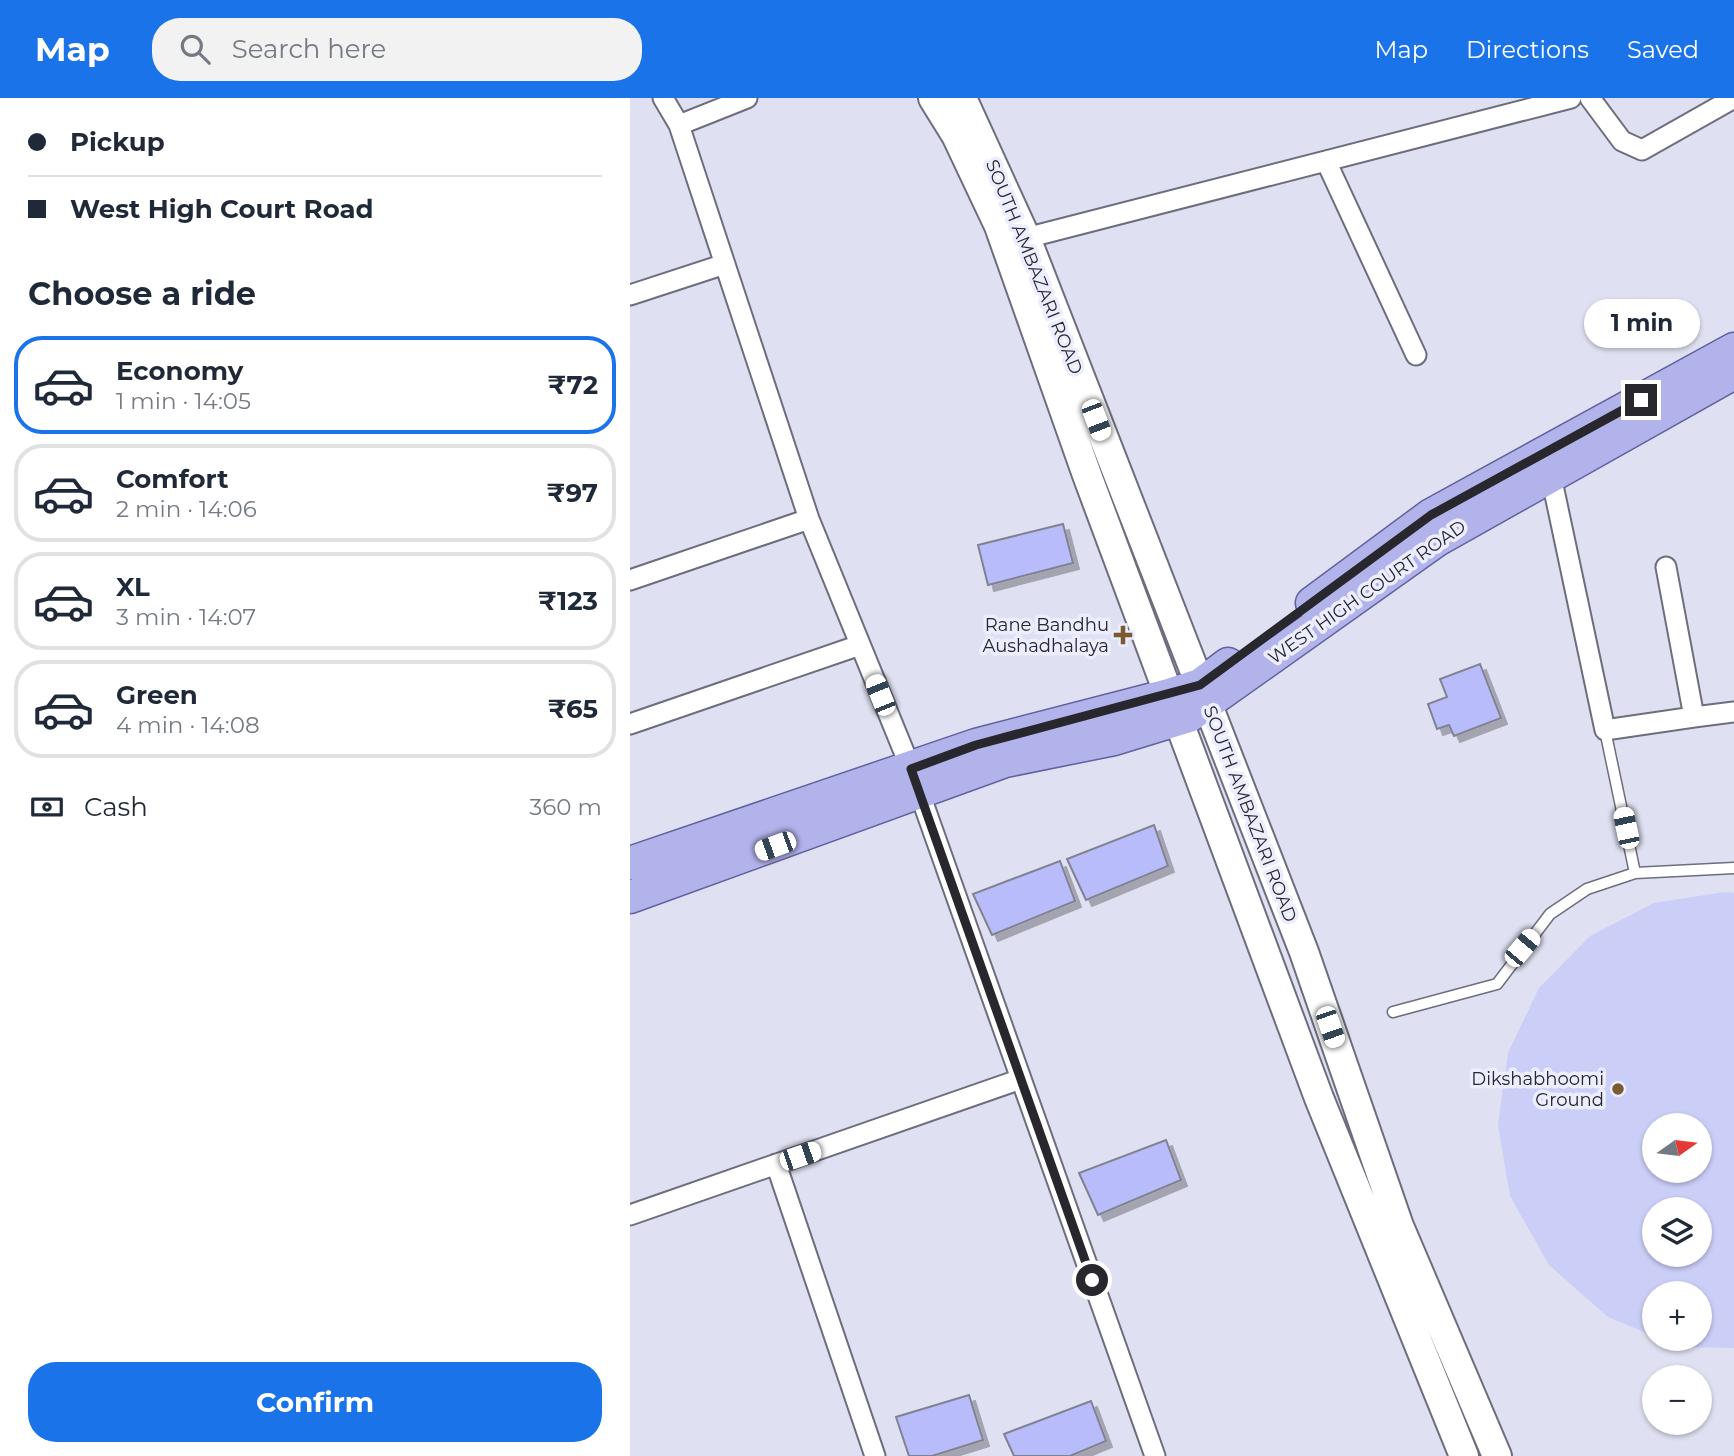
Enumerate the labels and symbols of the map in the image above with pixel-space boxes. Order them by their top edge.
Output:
street label: SOUTH AMBAZARI ROAD [981,156,1087,378]
callout: 1 min [1583,299,1699,348]
route end [1625,384,1657,416]
car [1079,397,1114,443]
street label: WEST HIGH COURT ROAD [1264,515,1470,669]
place label: Rane Bandhu Aushadhalaya [982,614,1109,657]
marker: Rane Bandhu Aushadhalaya [1115,627,1131,643]
car [863,672,898,718]
street label: SOUTH AMBAZARI ROAD [1199,703,1301,925]
car [1612,805,1641,851]
car [752,829,799,863]
car [1501,925,1544,971]
car [1314,1004,1347,1050]
place label: Dikshabhoomi Ground [1471,1068,1604,1111]
marker: Dikshabhoomi Ground [1610,1081,1626,1097]
north arrow [1642,1113,1712,1183]
car [777,1139,824,1173]
route start [1076,1264,1108,1296]

